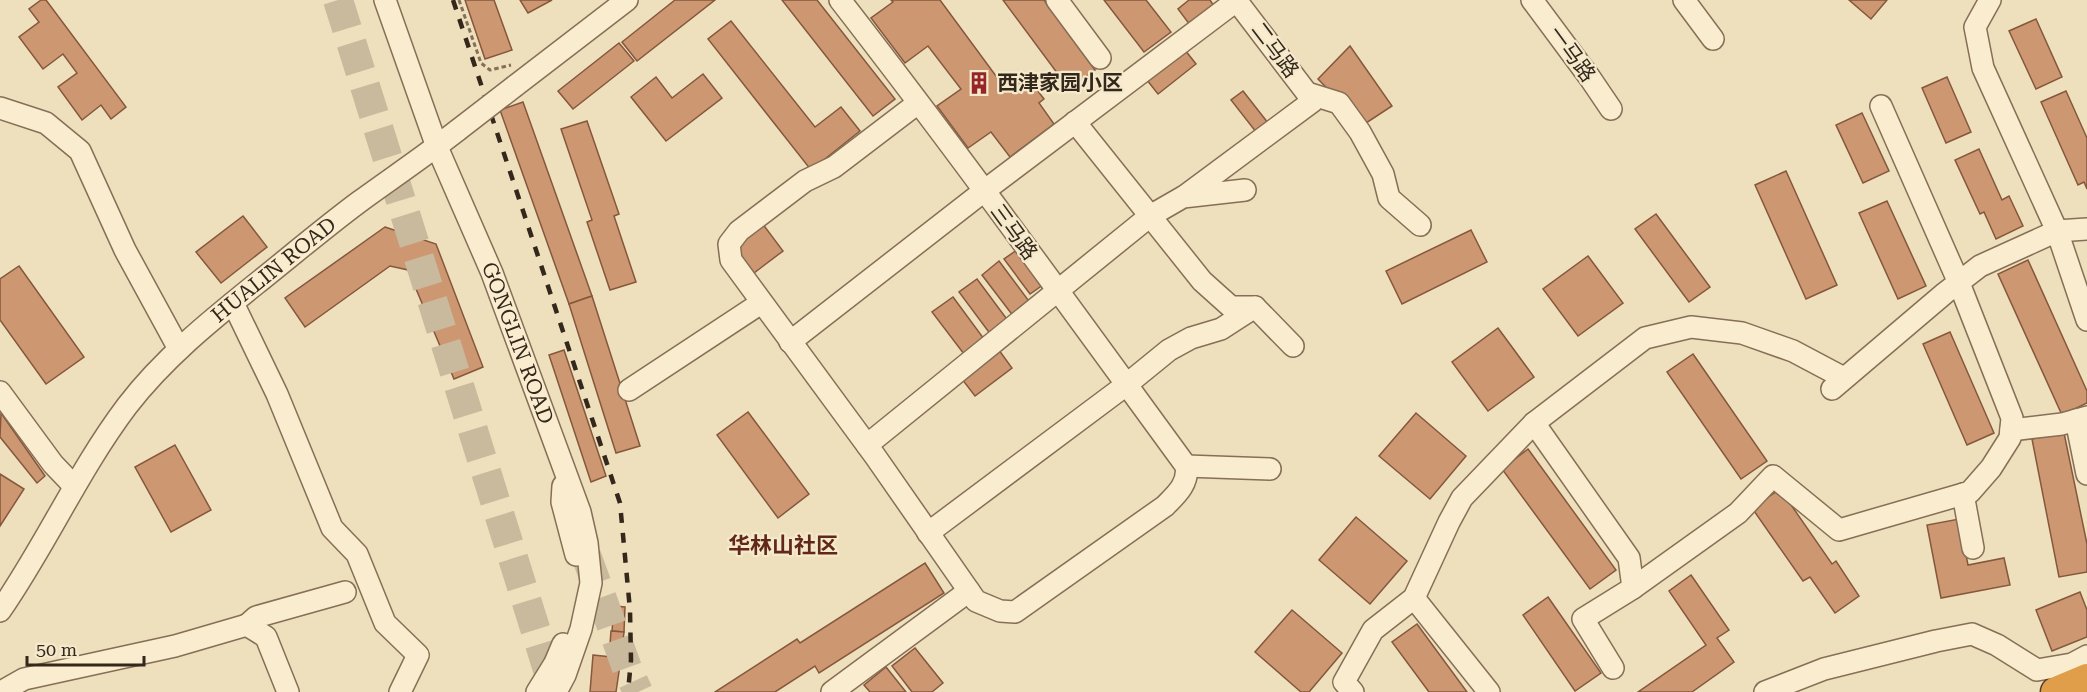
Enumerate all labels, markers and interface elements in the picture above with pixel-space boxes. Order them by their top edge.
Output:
street label: 二马路 [1246,18,1304,82]
street label: 一马路 [1544,21,1600,87]
building icon: 西津家园小区 [966,70,992,96]
place label: 西津家园小区 [997,71,1123,95]
street label: 三马路 [986,199,1042,265]
street label: HUALIN ROAD [207,212,341,327]
street label: GONGLIN ROAD [477,258,559,427]
district label: 华林山社区 [728,533,838,558]
scale bar [27,629,144,667]
text: 50 m [36,639,77,660]

